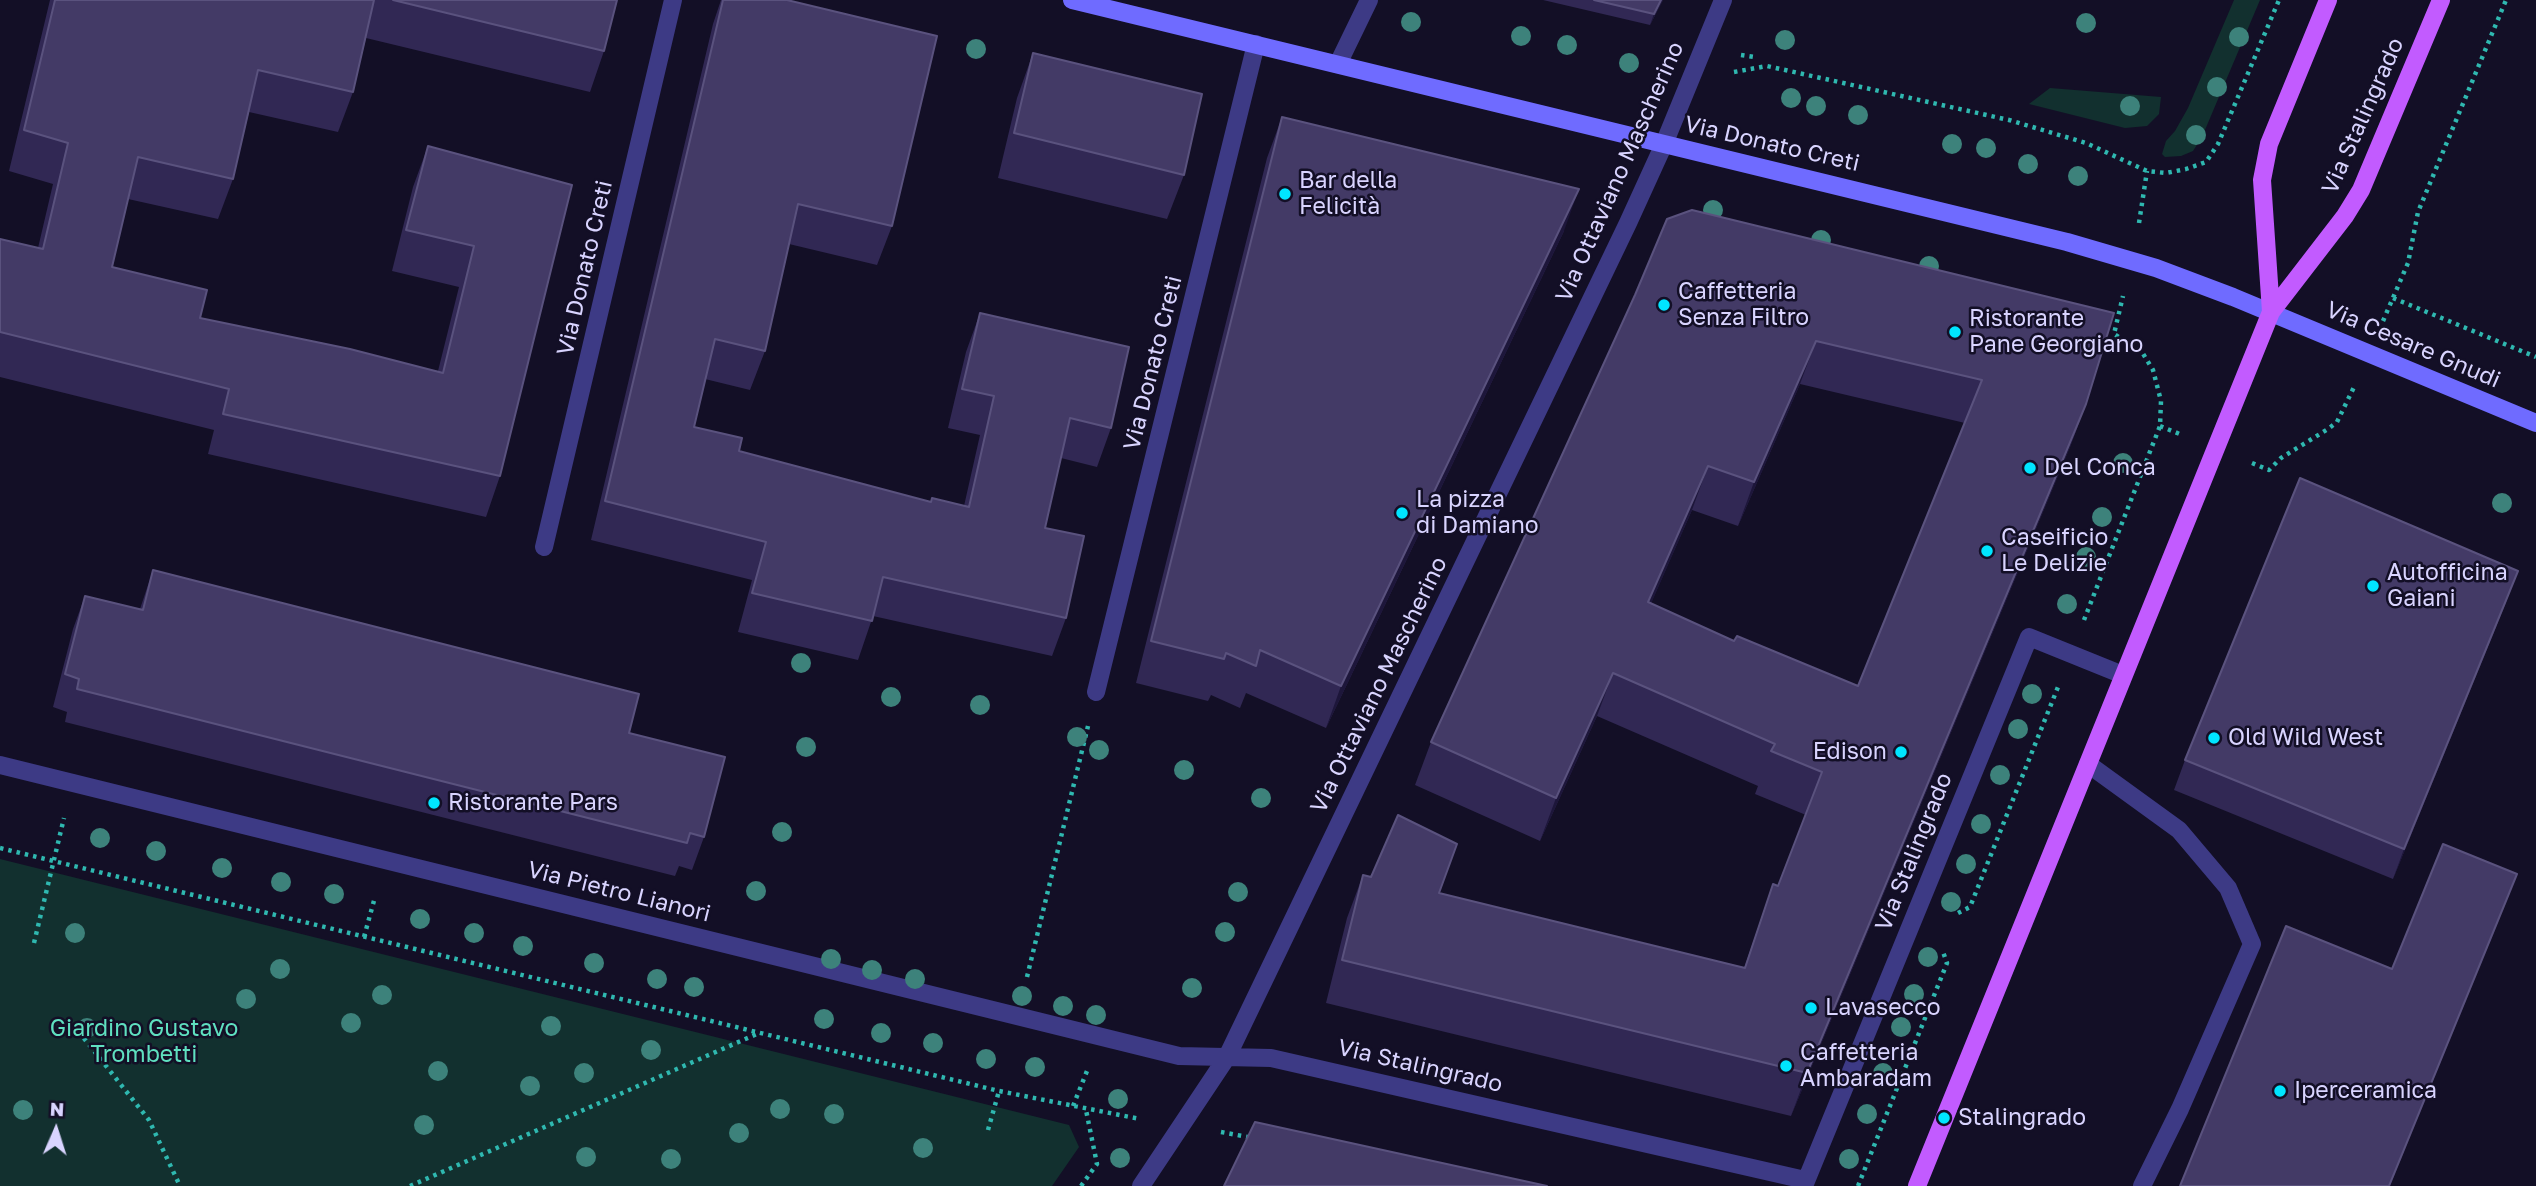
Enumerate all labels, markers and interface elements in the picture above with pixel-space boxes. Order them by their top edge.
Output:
street label: Via Stalingrado [2316,34,2410,198]
street label: Via Ottaviano Mascherino [1550,38,1690,306]
street label: Via Donato Creti [1682,110,1862,178]
place label: Bar della Felicità [1299,167,1397,221]
street label: Via Donato Creti [551,178,619,358]
marker: Bar della Felicità [1277,186,1293,202]
street label: Via Donato Creti [1118,273,1188,453]
place label: Caffetteria Senza Filtro [1678,278,1809,332]
street label: Via Cesare Gnudi [2322,296,2504,394]
marker: Caffetteria Senza Filtro [1656,297,1672,313]
place label: Ristorante Pane Georgiano [1969,305,2143,359]
marker: Ristorante Pane Georgiano [1947,324,1963,340]
place label: Del Conca [2044,454,2156,482]
marker: Del Conca [2022,460,2038,476]
place label: La pizza di Damiano [1416,486,1539,540]
marker: La pizza di Damiano [1394,505,1410,521]
place label: Caseificio Le Delizie [2001,524,2108,578]
marker: Caseificio Le Delizie [1979,543,1995,559]
street label: Via Ottaviano Mascherino [1305,552,1453,818]
place label: Autofficina Gaiani [2387,559,2508,613]
marker: Autofficina Gaiani [2365,578,2381,594]
place label: Old Wild West [2228,724,2383,752]
marker: Old Wild West [2206,730,2222,746]
place label: Edison [1813,738,1887,766]
marker: Edison [1893,744,1909,760]
street label: Via Stalingrado [1870,769,1958,935]
place label: Ristorante Pars [448,789,618,817]
marker: Ristorante Pars [426,795,442,811]
street label: Via Pietro Lianori [525,856,713,928]
place label: Lavasecco [1825,994,1940,1022]
marker: Lavasecco [1803,1000,1819,1016]
park label: Giardino Gustavo Trombetti [50,1015,238,1069]
street label: Via Stalingrado [1335,1034,1505,1098]
place label: Caffetteria Ambaradam [1800,1039,1932,1093]
marker: Caffetteria Ambaradam [1778,1058,1794,1074]
place label: Iperceramica [2294,1077,2437,1105]
marker: Iperceramica [2272,1083,2288,1099]
north arrow [21,1095,91,1165]
text: N [49,1097,65,1120]
place label: Stalingrado [1958,1104,2086,1132]
marker: Stalingrado [1936,1110,1952,1126]

